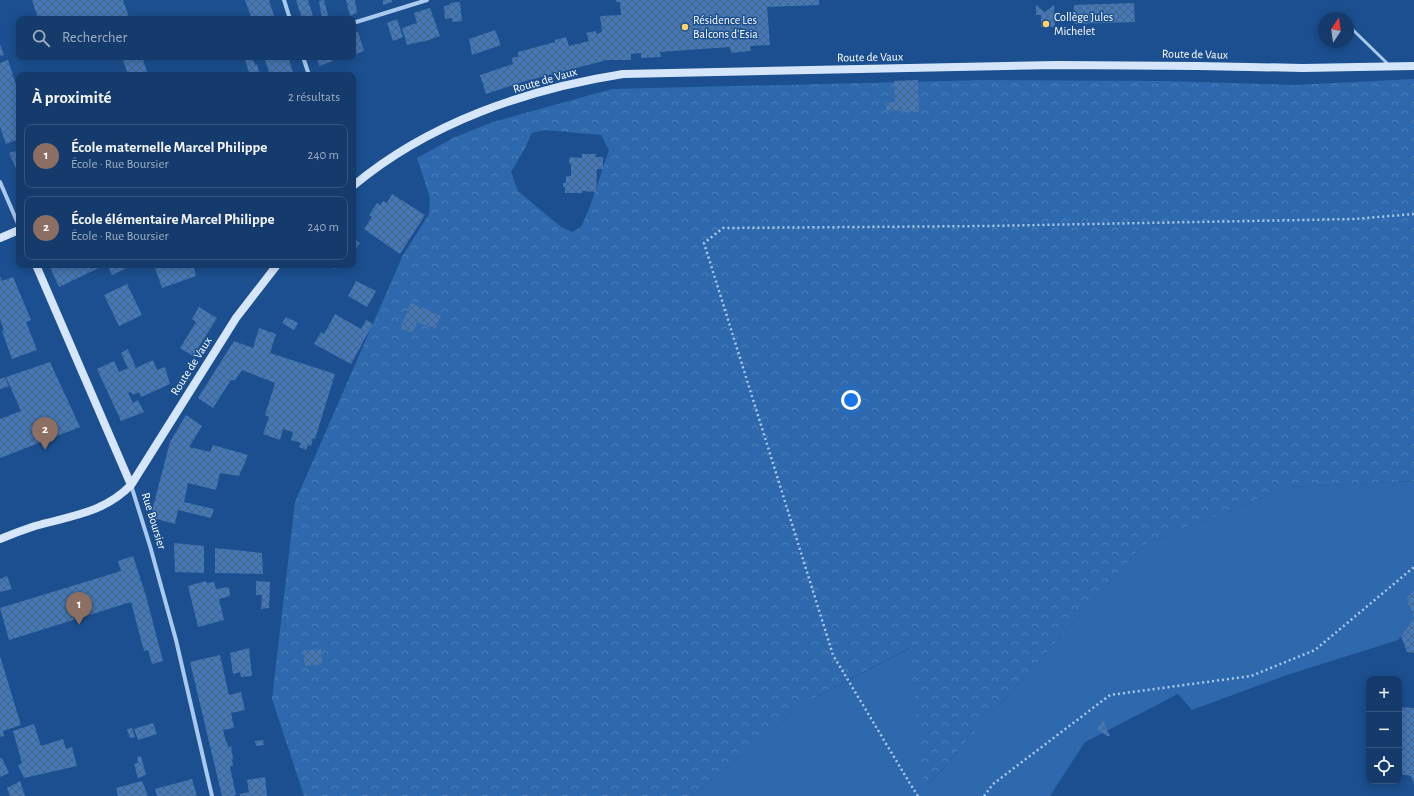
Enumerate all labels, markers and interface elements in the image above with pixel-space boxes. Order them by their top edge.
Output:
place label: Collège Jules Michelet [1054,11,1113,37]
north arrow [1318,12,1354,48]
place label: Résidence Les Balcons d'Esia [693,14,758,40]
search box [16,16,356,60]
marker: Collège Jules Michelet [1041,19,1051,29]
marker: Résidence Les Balcons d'Esia [680,22,690,32]
icon: search [30,27,52,49]
text: Rechercher [62,30,127,45]
street label: Route de Vaux [1162,47,1228,61]
street label: Route de Vaux [837,50,903,64]
street label: Route de Vaux [512,65,578,95]
text: À proximité [32,89,112,106]
text: 2 résultats [288,91,340,104]
text: École maternelle Marcel Philippe [71,140,267,155]
text: 1 [44,149,48,162]
text: 240 m [307,149,339,162]
text: École · Rue Boursier [71,158,169,171]
text: École élémentaire Marcel Philippe [71,212,275,227]
text: 2 [43,221,49,234]
text: 240 m [307,221,339,234]
text: École · Rue Boursier [71,230,169,243]
street label: Route de Vaux [168,335,214,397]
your location [841,390,861,410]
pin: 2 [32,417,58,450]
street label: Rue Boursier [140,491,168,551]
pin: 1 [66,592,92,625]
map controls [1366,676,1402,784]
button: + [1366,676,1402,712]
button: − [1366,712,1402,748]
button: locate [1366,748,1402,784]

